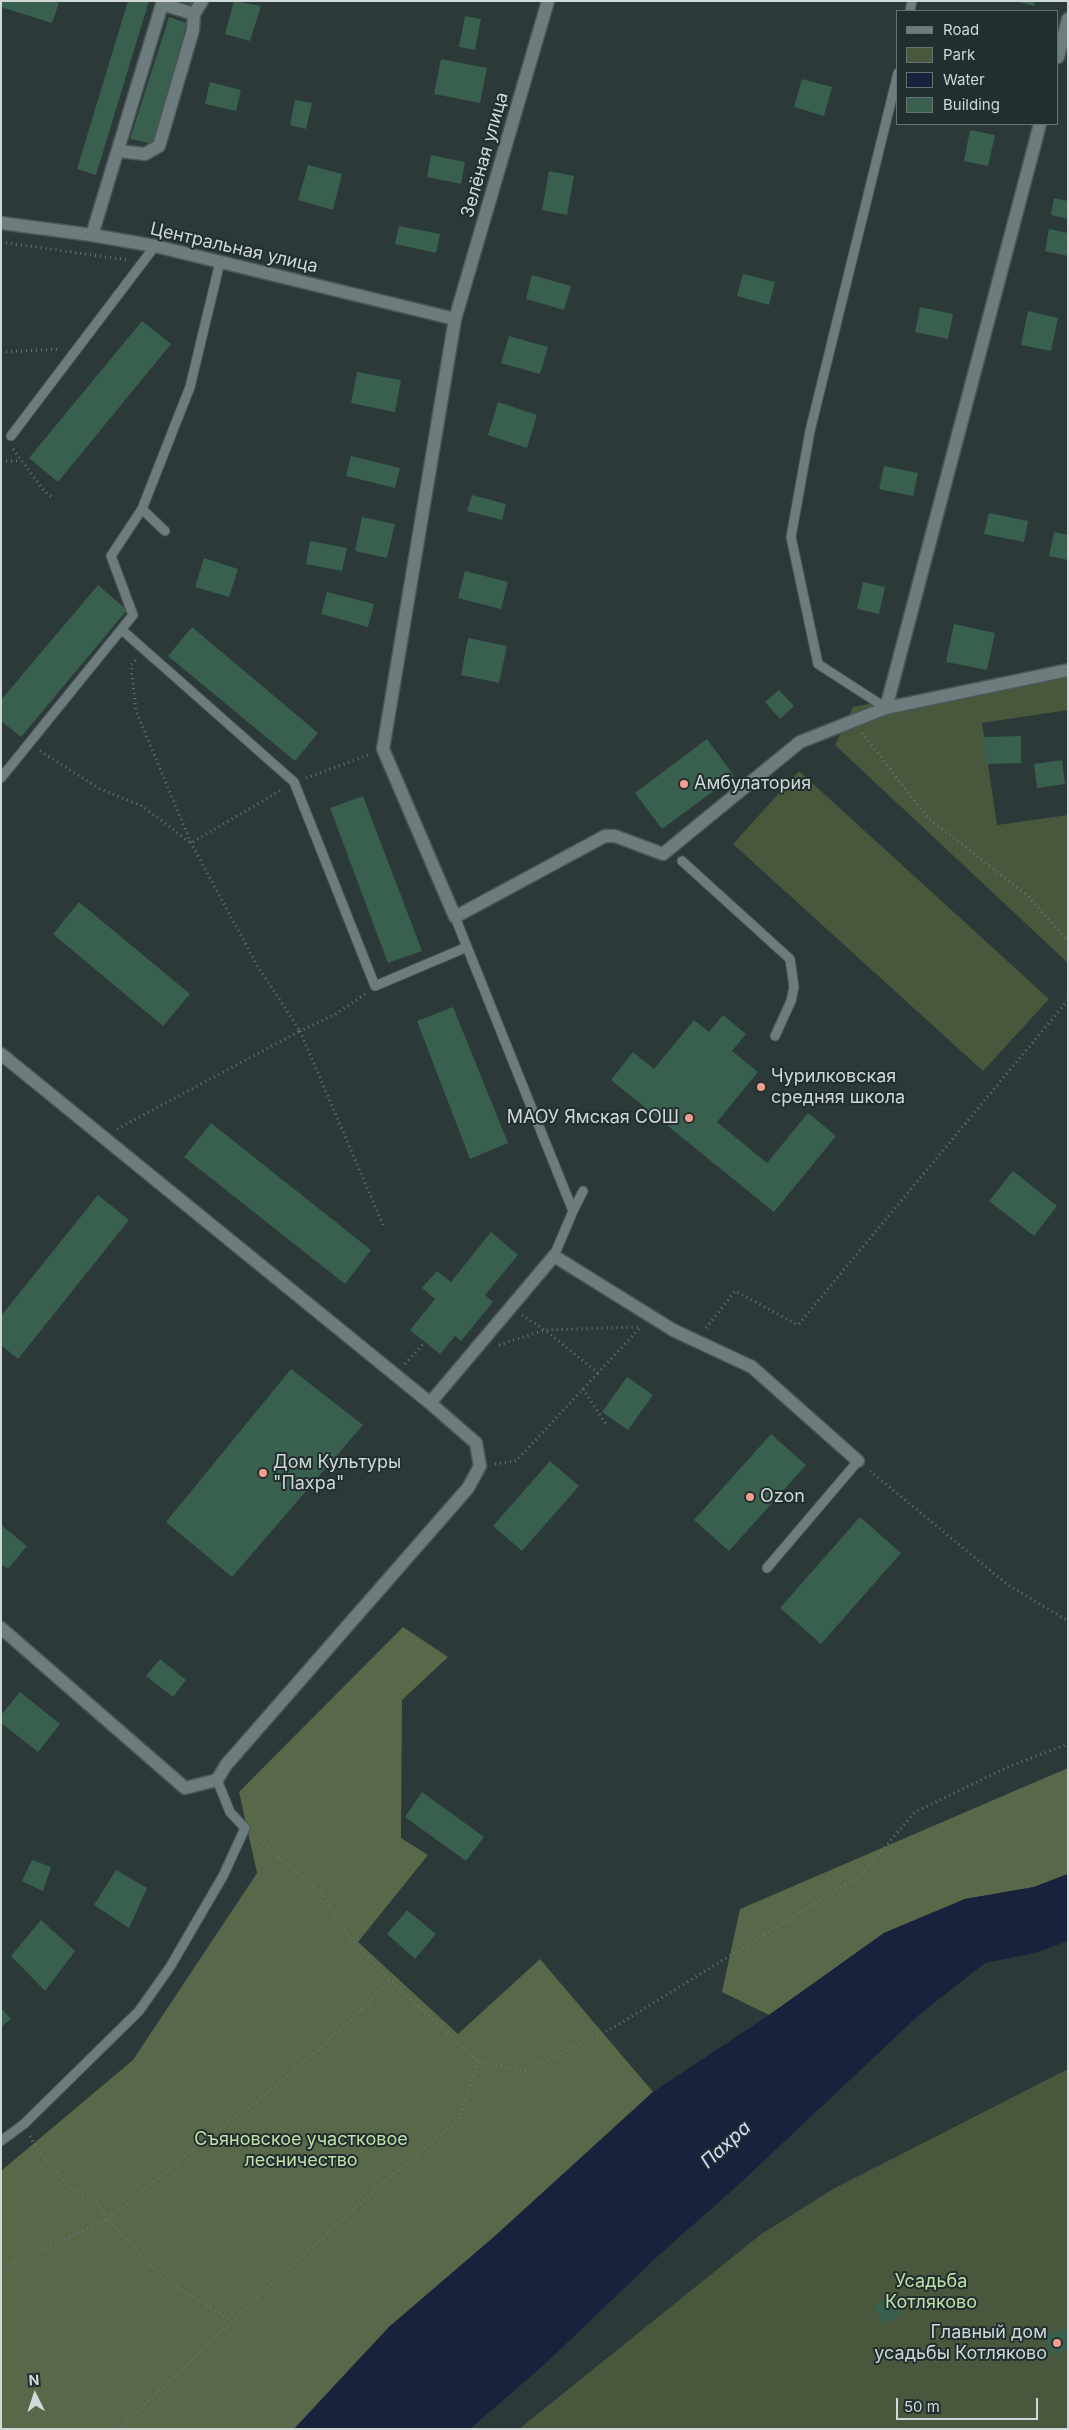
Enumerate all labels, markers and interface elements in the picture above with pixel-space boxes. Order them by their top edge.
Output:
legend [896,10,1059,125]
text: Road [943,20,979,39]
text: Park [943,45,975,64]
text: Water [943,70,985,89]
street label: Зелёная улица [457,90,513,220]
text: Building [943,95,1000,114]
street label: Центральная улица [148,218,320,278]
place label: Амбулатория [694,773,811,795]
marker: Амбулатория [678,778,690,790]
place label: Чурилковская средняя школа [771,1066,905,1108]
marker: Чурилковская средняя школа [755,1081,767,1093]
place label: МАОУ Ямская СОШ [507,1107,679,1129]
marker: МАОУ Ямская СОШ [683,1112,695,1124]
place label: Дом Культуры "Пахра" [273,1452,401,1495]
marker: Дом Культуры "Пахра" [257,1467,269,1479]
place label: Ozon [760,1486,805,1508]
marker: Ozon [744,1491,756,1503]
water label: Пахра [696,2117,756,2173]
park label: Съяновское участковое лесничество [194,2129,408,2172]
park label: Усадьба Котляково [885,2271,977,2314]
place label: Главный дом усадьбы Котляково [874,2322,1047,2364]
marker: Главный дом усадьбы Котляково [1051,2337,1063,2349]
north arrow [10,2370,60,2420]
text: N [28,2371,40,2388]
scale bar [899,2388,1042,2420]
text: 50 m [904,2397,940,2416]

